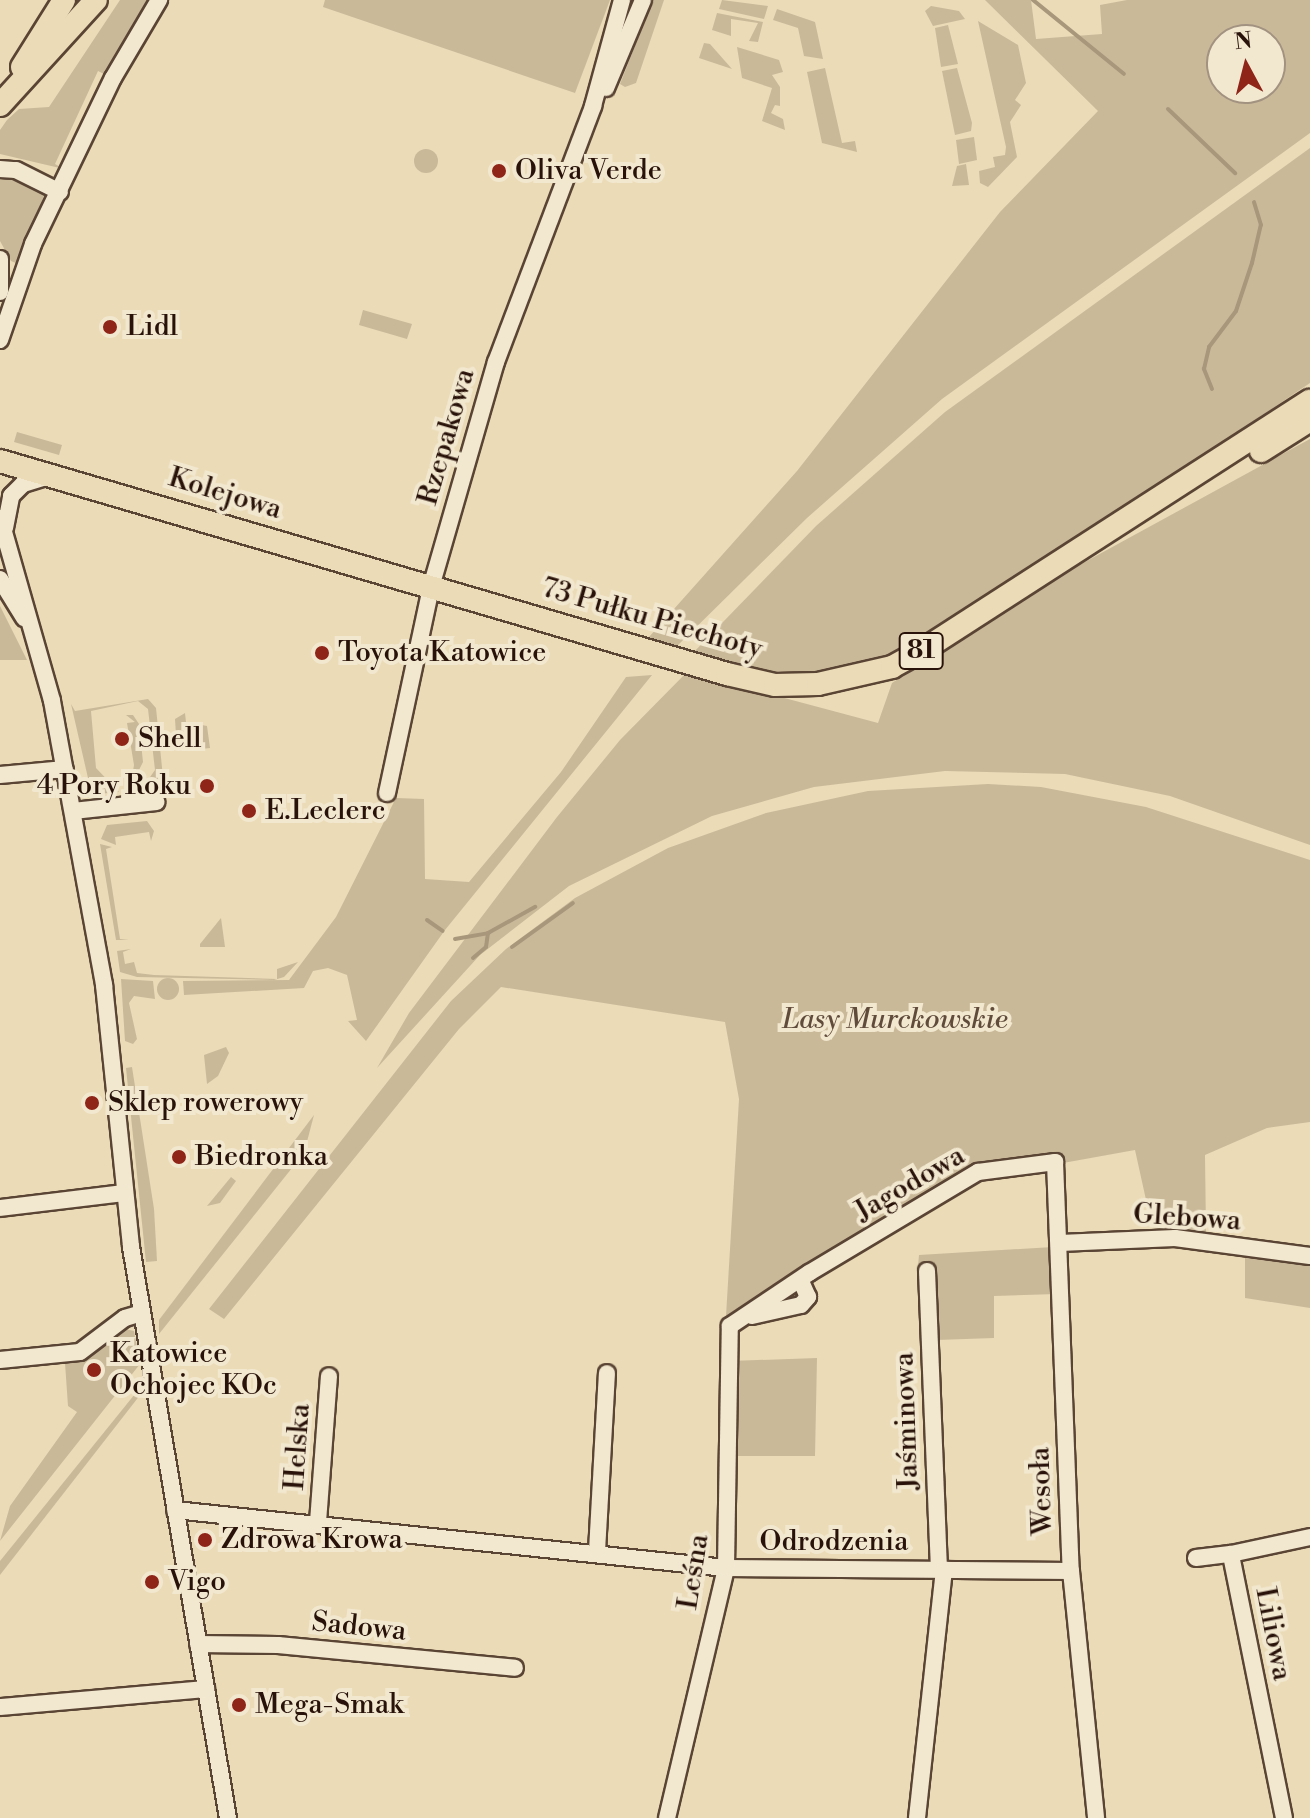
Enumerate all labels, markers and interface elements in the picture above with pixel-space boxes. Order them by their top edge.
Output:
north arrow [1206,24,1286,104]
text: N [1233,27,1254,56]
place label: Oliva Verde [515,154,662,188]
marker: Oliva Verde [490,162,508,180]
place label: Lidl [126,310,178,344]
marker: Lidl [101,318,119,336]
street label: Rzepakowa [411,365,483,509]
street label: Kolejowa [164,461,286,527]
street label: 73 Pułku Piechoty [538,571,766,667]
road number: 81 [897,629,945,673]
place label: Toyota Katowice [338,636,546,670]
marker: Toyota Katowice [313,644,331,662]
place label: Shell [138,722,201,756]
marker: Shell [113,730,131,748]
place label: 4 Pory Roku [37,769,191,803]
marker: 4 Pory Roku [198,777,216,795]
place label: E.Leclerc [265,794,386,828]
marker: E.Leclerc [240,802,258,820]
park label: Lasy Murckowskie [782,1003,1008,1037]
place label: Sklep rowerowy [108,1086,303,1120]
marker: Sklep rowerowy [83,1094,101,1112]
street label: Jagodowa [849,1139,971,1229]
place label: Biedronka [195,1140,328,1174]
marker: Biedronka [170,1148,188,1166]
street label: Glebowa [1132,1197,1242,1239]
place label: Katowice Ochojec KOc [110,1337,277,1403]
street label: Jaśminowa [888,1352,926,1490]
marker: Katowice Ochojec KOc [85,1361,103,1379]
street label: Helska [278,1403,318,1491]
street label: Wesoła [1024,1446,1060,1536]
place label: Zdrowa Krowa [221,1523,403,1557]
street label: Odrodzenia [760,1525,908,1559]
marker: Zdrowa Krowa [196,1531,214,1549]
street label: Leśna [671,1532,717,1612]
place label: Vigo [168,1565,226,1599]
marker: Vigo [143,1573,161,1591]
street label: Liliowa [1248,1585,1298,1683]
street label: Sadowa [310,1605,408,1649]
place label: Mega-Smak [255,1688,404,1722]
marker: Mega-Smak [230,1696,248,1714]

